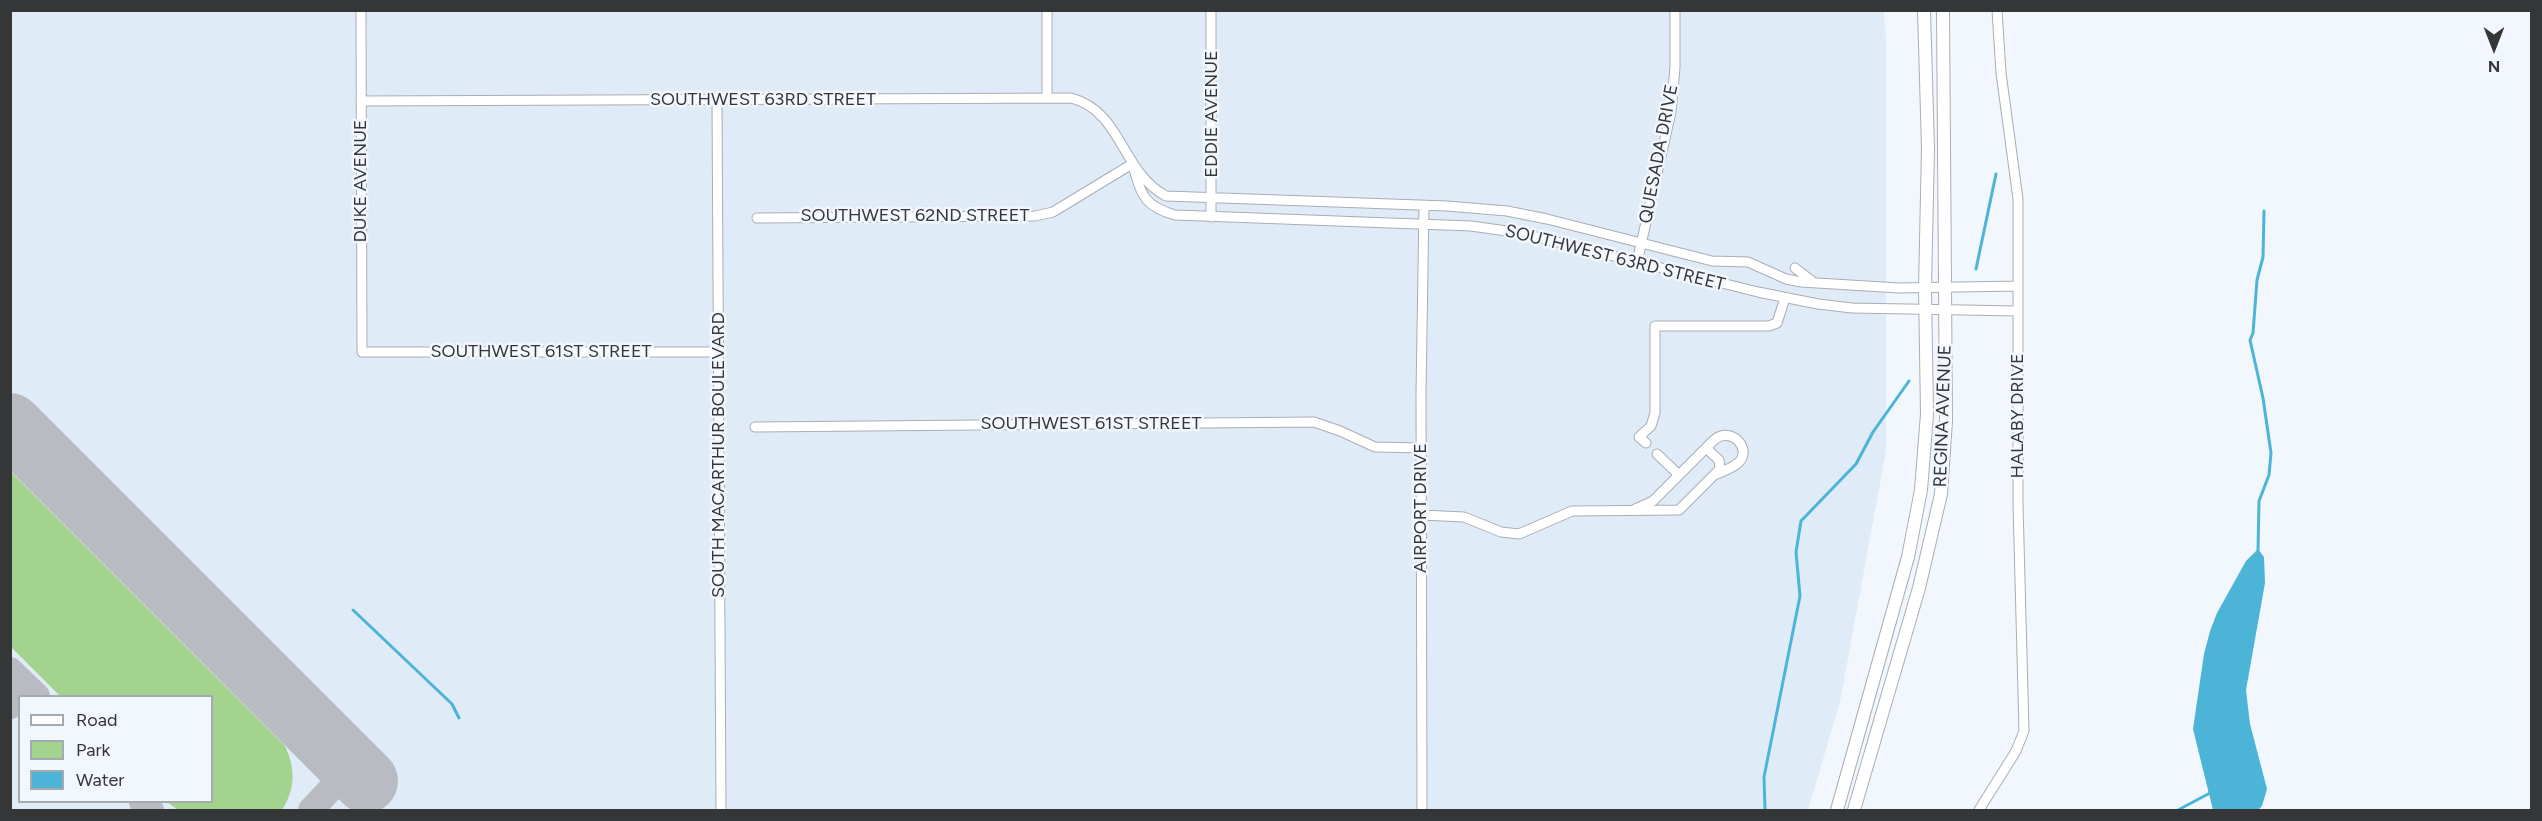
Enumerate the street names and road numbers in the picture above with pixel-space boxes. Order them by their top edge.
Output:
street label: EDDIE AVENUE [1201,50,1223,178]
street label: QUESADA DRIVE [1635,83,1683,225]
street label: SOUTHWEST 63RD STREET [650,89,876,111]
street label: DUKE AVENUE [350,119,372,243]
street label: SOUTHWEST 62ND STREET [801,205,1029,227]
street label: SOUTHWEST 63RD STREET [1503,220,1727,296]
street label: SOUTH MACARTHUR BOULEVARD [708,312,730,598]
street label: SOUTHWEST 61ST STREET [431,341,651,363]
street label: REGINA AVENUE [1930,344,1956,488]
street label: HALABY DRIVE [2007,353,2029,479]
street label: SOUTHWEST 61ST STREET [981,413,1201,435]
street label: AIRPORT DRIVE [1410,443,1432,573]

